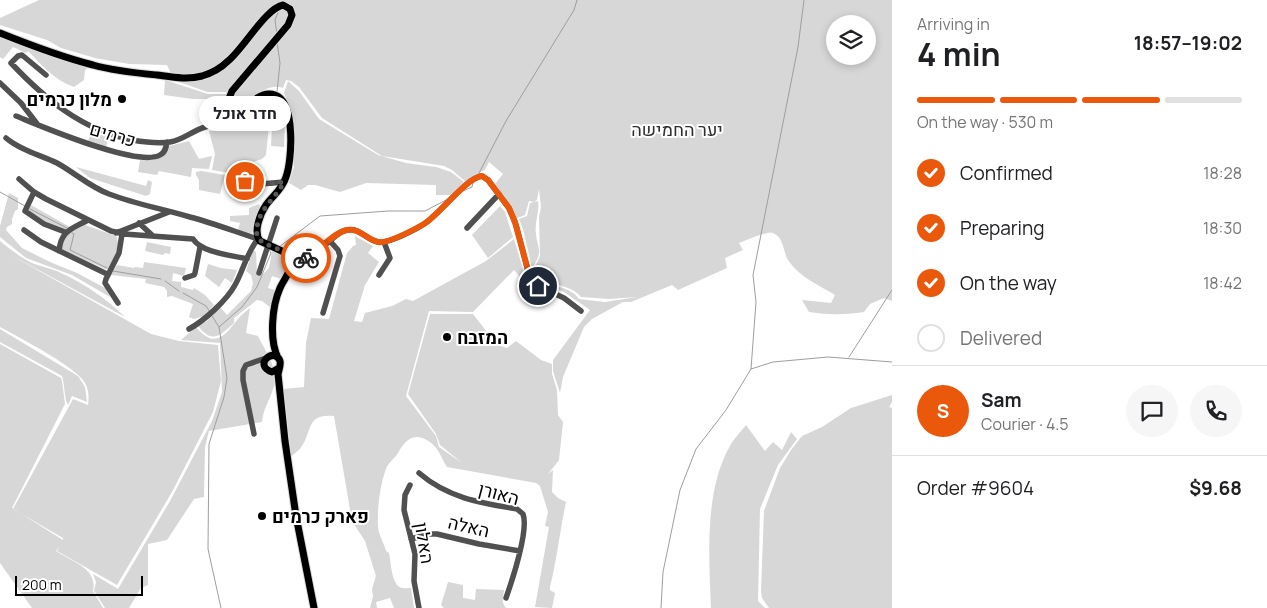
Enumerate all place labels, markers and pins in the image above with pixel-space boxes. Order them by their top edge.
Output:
place label: מלון כרמים [27,87,112,111]
marker: מלון כרמים [116,93,128,105]
callout: חדר אוכל [199,96,291,131]
pin [224,160,266,202]
pin [517,265,559,307]
place label: המזבח [457,325,508,349]
marker: המזבח [441,331,453,343]
place label: פארק כרמים [272,504,369,528]
marker: פארק כרמים [256,510,268,522]

